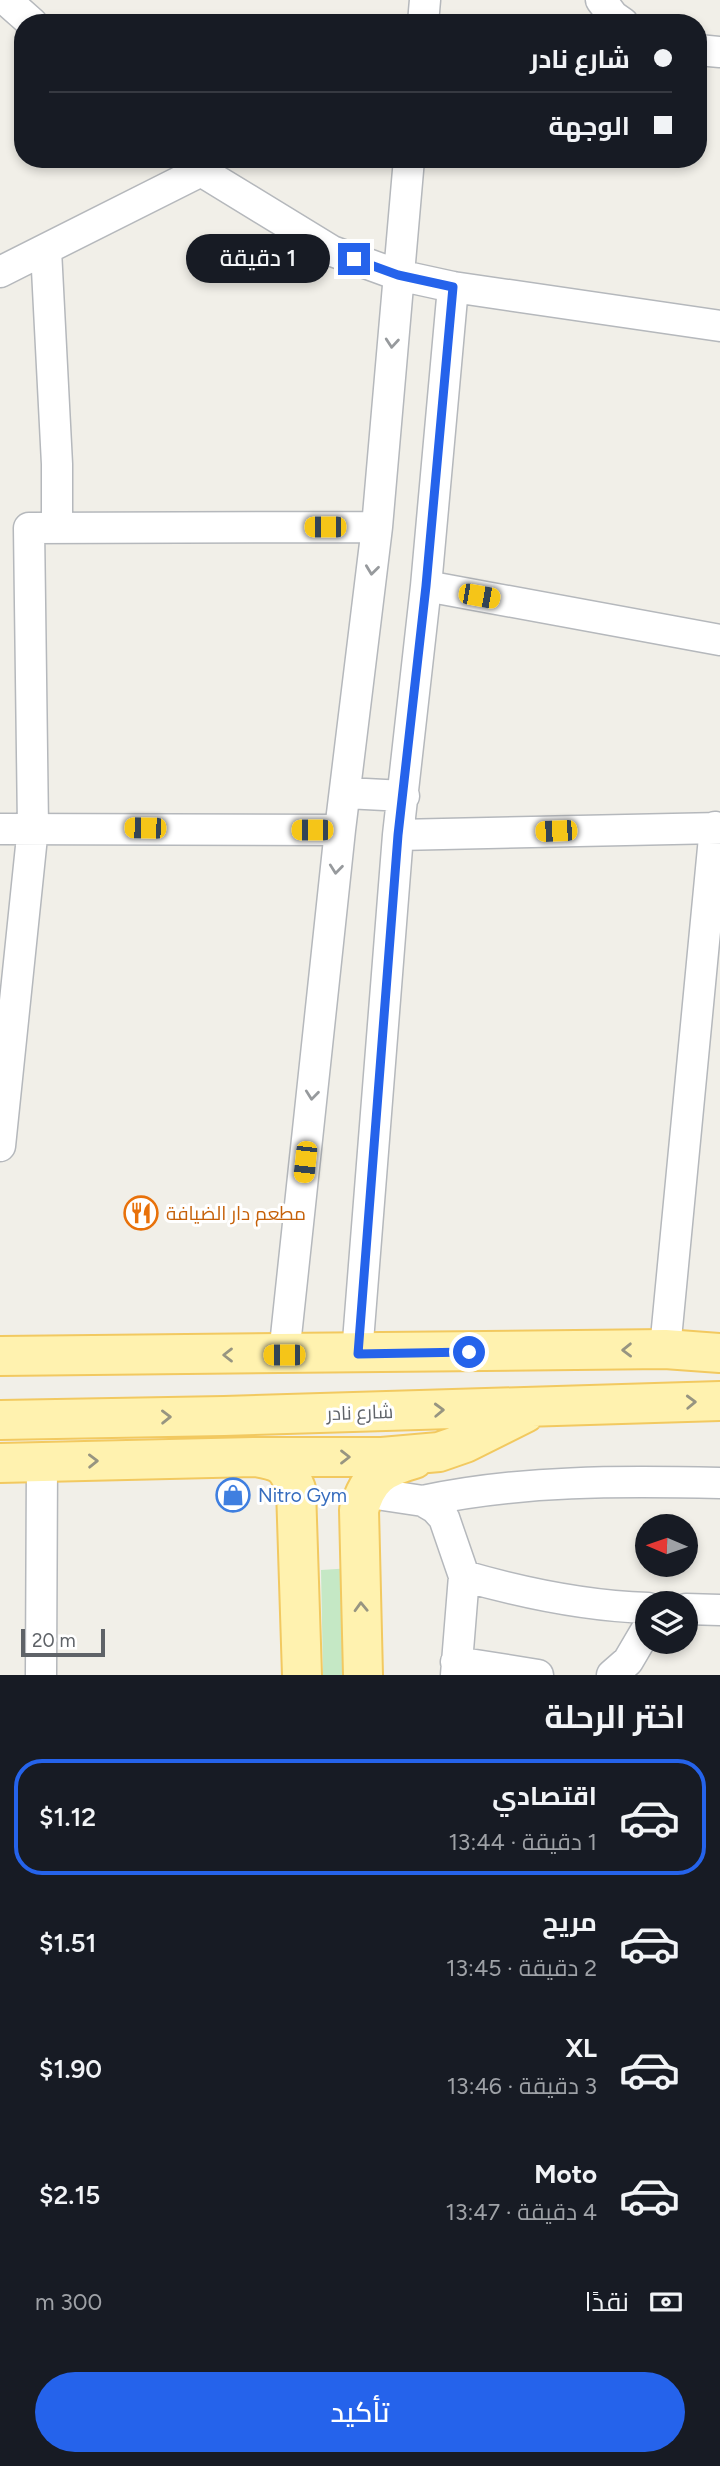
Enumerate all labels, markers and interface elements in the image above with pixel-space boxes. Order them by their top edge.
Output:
text: شارع نادر [530,43,630,75]
text: الوجهة [549,110,630,142]
callout: 1 دقيقة [186,234,330,284]
route end [338,243,370,275]
text: 1 دقيقة [220,244,296,272]
one-way arrow [385,338,400,349]
car [305,517,347,538]
one-way arrow [364,564,379,576]
car [457,582,502,610]
car [124,817,167,839]
car [292,820,334,841]
car [535,820,578,842]
one-way arrow [329,864,344,875]
one-way arrow [305,1090,320,1101]
car [293,1140,318,1184]
restaurant icon: مطعم دار الضيافة [122,1194,160,1232]
place label: مطعم دار الضيافة [166,1202,306,1227]
route start [453,1336,485,1368]
one-way arrow [622,1342,632,1358]
car [264,1345,306,1366]
one-way arrow [223,1347,233,1363]
one-way arrow [686,1394,697,1409]
street label: شارع نادر [325,1400,394,1427]
one-way arrow [434,1402,445,1417]
one-way arrow [161,1409,172,1425]
one-way arrow [340,1449,350,1465]
one-way arrow [87,1453,98,1468]
shop icon: Nitro Gym [214,1476,252,1514]
place label: Nitro Gym [258,1484,347,1507]
north arrow [635,1514,698,1577]
map controls [635,1514,698,1654]
button: layers [635,1591,698,1654]
one-way arrow [353,1601,369,1612]
scale bar [21,1626,105,1658]
text: 20 m [32,1629,76,1652]
text: اختر الرحلة [544,1698,685,1736]
text: اقتصادي [492,1780,597,1812]
icon: car [618,1786,681,1849]
text: $1.12 [39,1801,96,1833]
text: 1 دقيقة · 13:44 [448,1828,597,1856]
text: مريح [542,1906,597,1938]
icon: car [618,1912,681,1975]
text: $1.51 [39,1927,96,1959]
text: 2 دقيقة · 13:45 [446,1954,597,1982]
text: XL [565,2032,597,2064]
icon: car [618,2038,681,2101]
text: $1.90 [39,2053,102,2085]
text: 3 دقيقة · 13:46 [447,2072,597,2100]
text: Moto [534,2158,597,2190]
icon: car [618,2164,681,2227]
text: $2.15 [39,2179,100,2211]
text: 4 دقيقة · 13:47 [446,2198,597,2226]
icon: cash [647,2283,685,2321]
text: نقدًا [585,2286,629,2318]
text: 300 m [35,2288,102,2316]
button: تأكيد [35,2372,685,2452]

